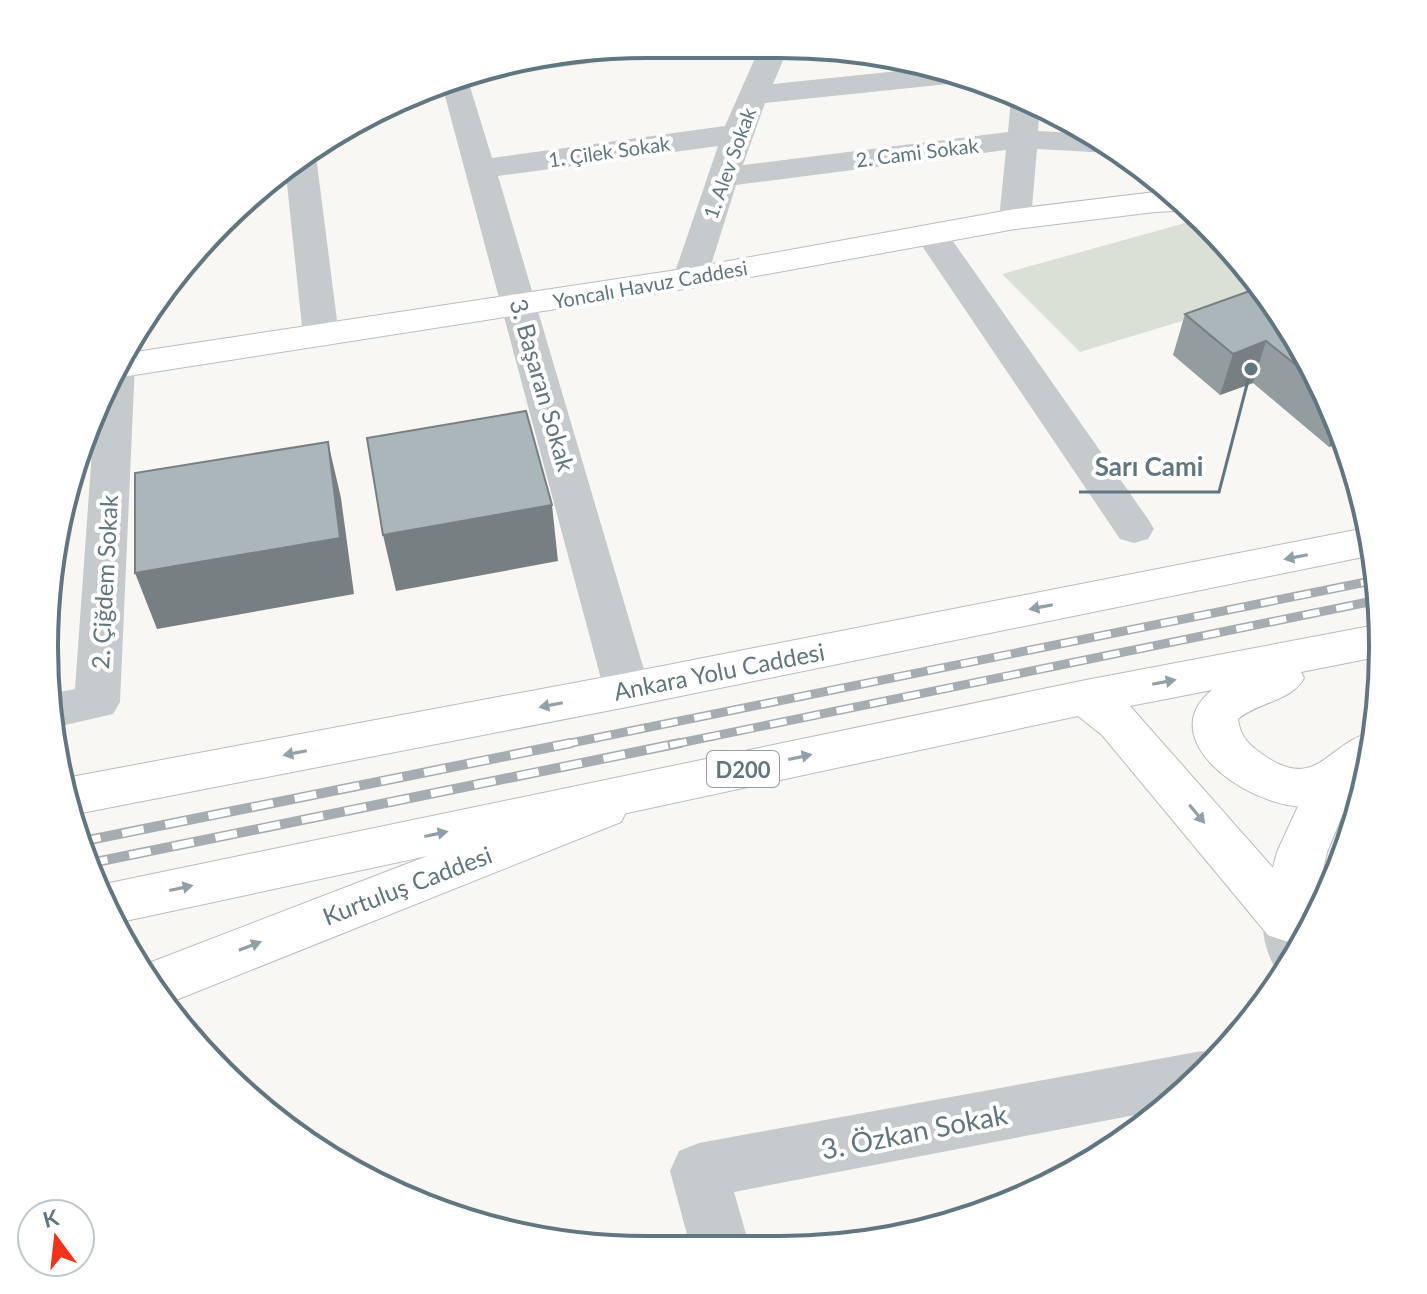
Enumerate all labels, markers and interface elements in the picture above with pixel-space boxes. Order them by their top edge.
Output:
street label: 1. Alev Sokak [698,103,761,222]
street label: 1. Çilek Sokak [547,130,672,171]
street label: 2. Cami Sokak [854,132,981,171]
street label: Yoncalı Havuz Caddesi [551,255,749,313]
street label: 3. Başaran Sokak [505,295,582,475]
callout: Sarı Cami [1079,442,1219,492]
text: Sarı Cami [1095,450,1203,482]
street label: 2. Çiğdem Sokak [85,493,123,670]
one-way arrow [1283,551,1308,563]
one-way arrow [1028,602,1053,614]
street label: Ankara Yolu Caddesi [611,636,827,706]
one-way arrow [1152,676,1177,688]
one-way arrow [538,699,563,711]
one-way arrow [282,748,307,760]
one-way arrow [787,750,812,763]
road number: D200 [707,751,779,787]
one-way arrow [1188,804,1205,824]
one-way arrow [423,827,448,840]
street label: Kurtuluş Caddesi [318,839,496,931]
one-way arrow [169,881,194,894]
one-way arrow [238,939,262,952]
street label: 3. Özkan Sokak [818,1096,1011,1166]
north arrow [16,1198,96,1278]
text: K [40,1203,62,1233]

